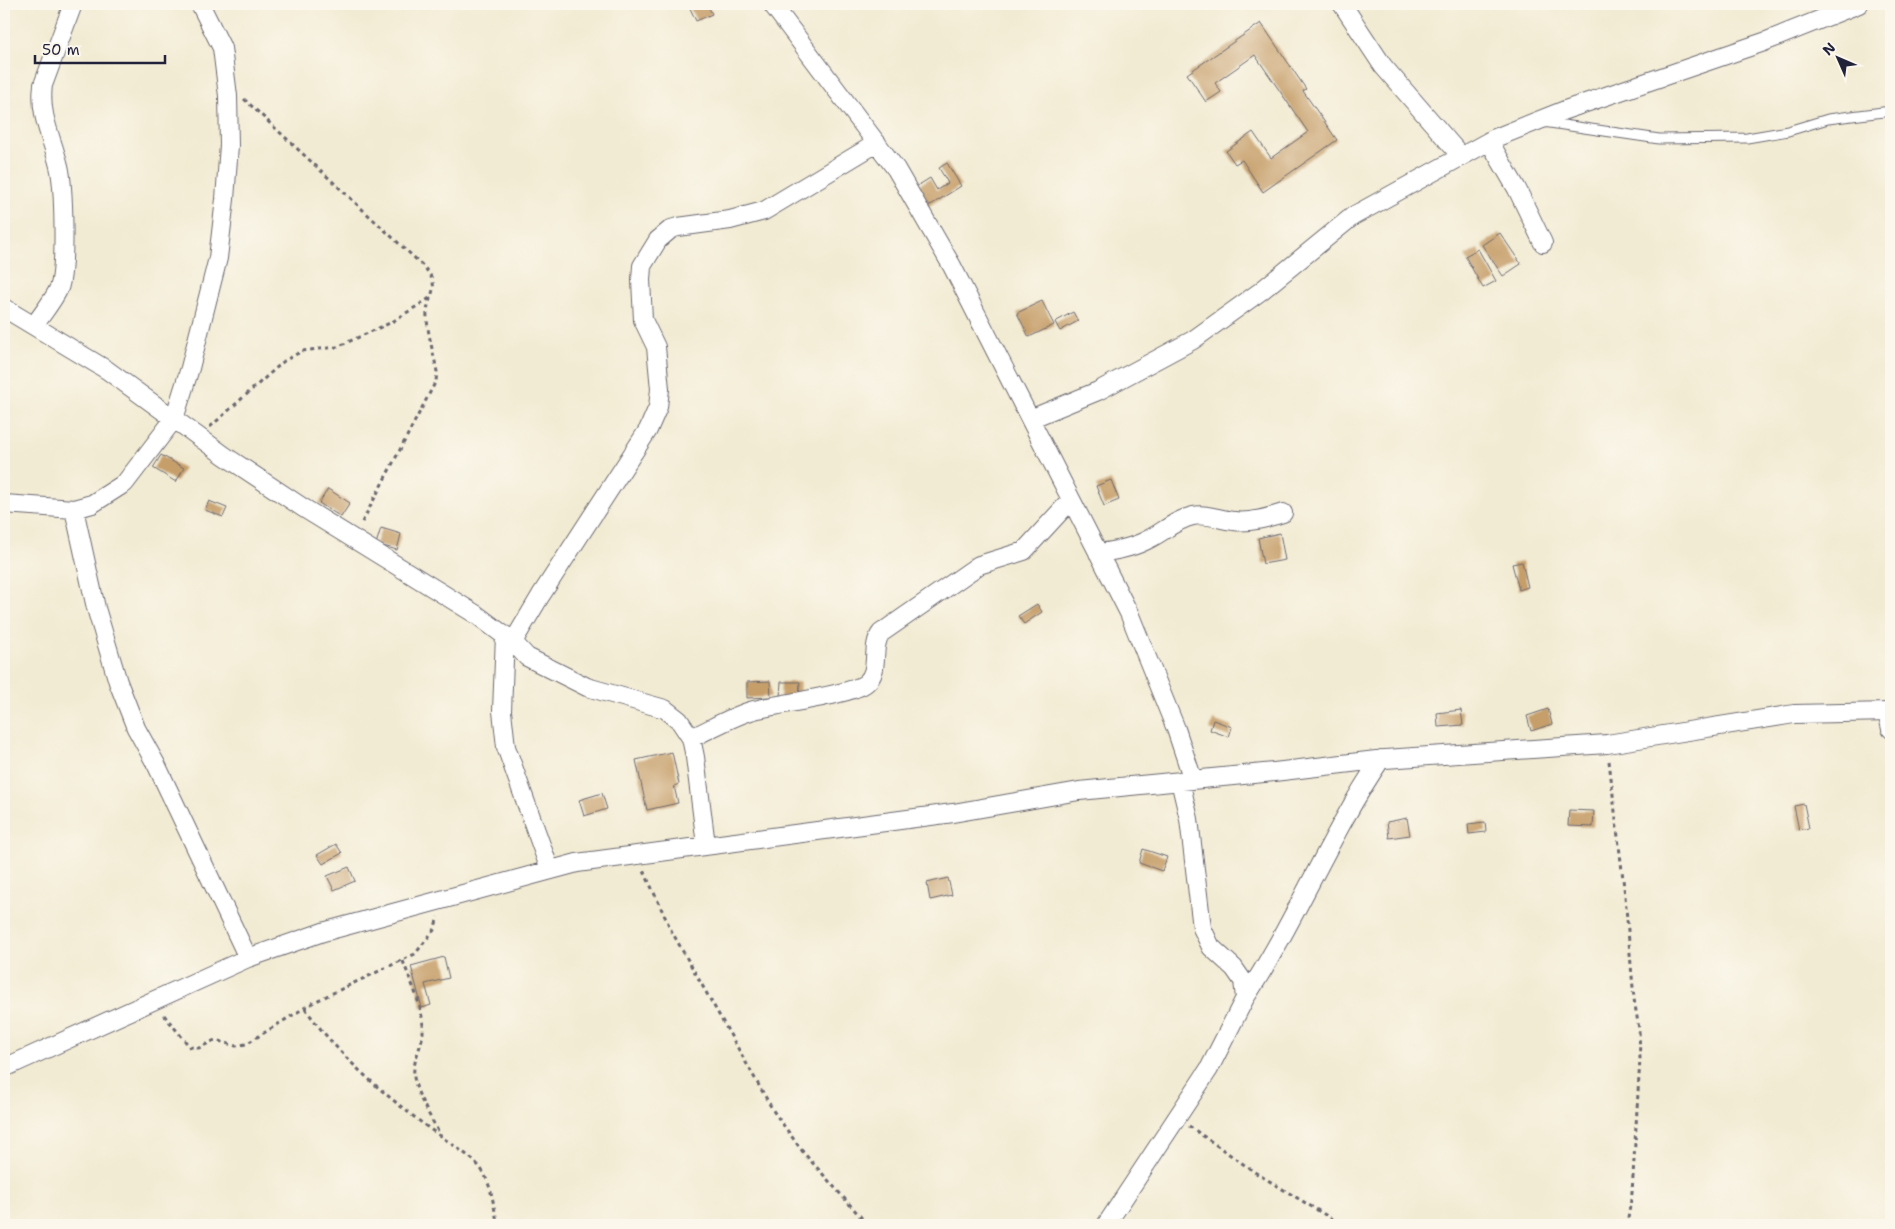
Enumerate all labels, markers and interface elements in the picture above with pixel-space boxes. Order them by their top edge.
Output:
scale bar [35,32,165,64]
north arrow [1812,32,1862,82]
text: N [1819,39,1839,59]
text: 50 m [42,40,80,60]

